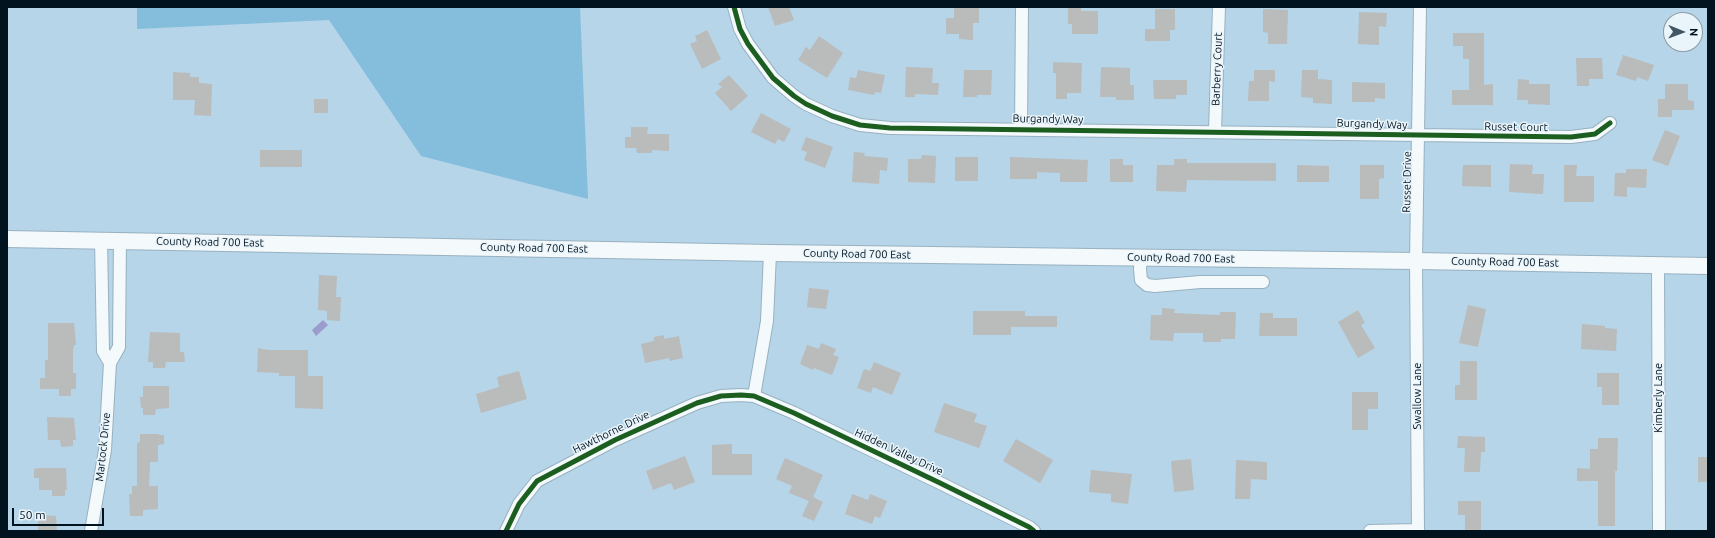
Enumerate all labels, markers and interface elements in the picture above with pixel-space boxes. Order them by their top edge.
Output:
north arrow [1663,12,1703,52]
text: N [1688,28,1700,36]
street label: Barberry Court [1209,32,1225,106]
street label: Burgandy Way [1012,112,1084,126]
street label: Burgandy Way [1336,116,1408,132]
street label: Russet Court [1484,120,1548,134]
street label: Russet Drive [1400,151,1414,213]
street label: County Road 700 East [156,234,264,250]
street label: County Road 700 East [480,240,588,256]
street label: County Road 700 East [803,246,911,262]
street label: County Road 700 East [1127,250,1235,266]
street label: County Road 700 East [1451,254,1559,270]
street label: Swallow Lane [1410,363,1424,429]
street label: Kimberly Lane [1651,363,1665,433]
street label: Hawthorne Drive [570,408,652,456]
street label: Martock Drive [93,412,113,482]
street label: Hidden Valley Drive [853,426,945,478]
scale bar [14,500,106,526]
text: 50 m [19,508,46,521]

